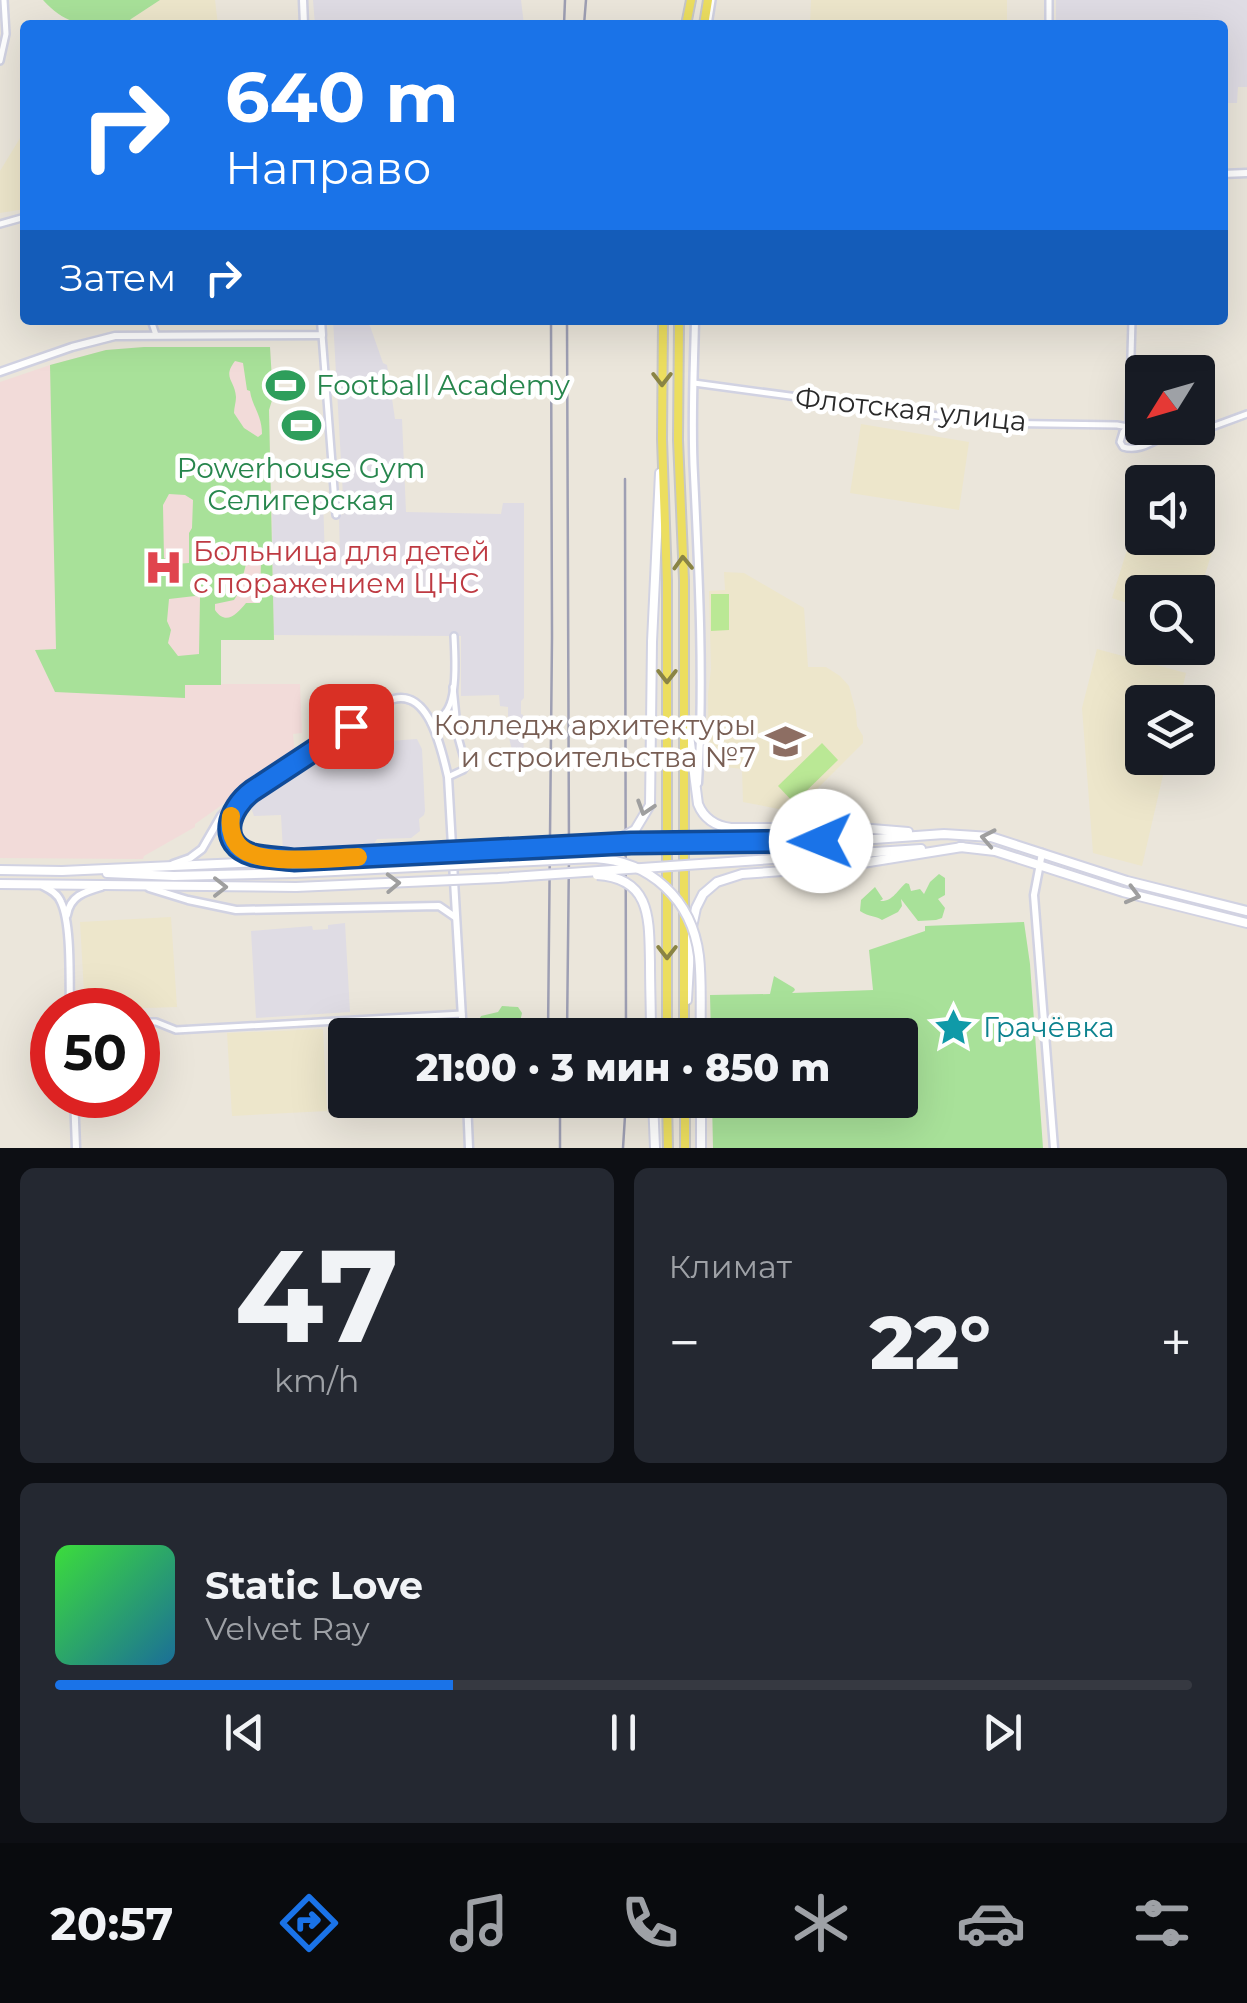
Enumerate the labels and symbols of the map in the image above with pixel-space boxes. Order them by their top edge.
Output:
north arrow [1125,355,1215,445]
sports icon: Football Academy [265,364,307,406]
place label: Football Academy [316,368,571,402]
one-way arrow [652,372,673,388]
street label: Флотская улица [794,380,1028,438]
sports icon: Powerhouse Gym Селигерская [280,405,322,447]
place label: Powerhouse Gym Селигерская [177,451,425,517]
place label: Больница для детей с поражением ЦНС [193,534,490,600]
hospital icon: Больница для детей с поражением ЦНС [142,546,184,588]
one-way arrow [673,555,694,571]
one-way arrow [656,670,678,685]
pin [309,684,394,769]
place label: Колледж архитектуры и строительства №7 [433,708,756,774]
school or university icon: Колледж архитектуры и строительства №7 [765,720,807,762]
position arrow [769,789,873,893]
one-way arrow [637,798,657,816]
one-way arrow [980,828,996,849]
one-way arrow [386,873,402,894]
one-way arrow [214,876,229,898]
one-way arrow [1124,883,1141,904]
one-way arrow [656,946,678,961]
speed limit sign: 50 [30,988,160,1118]
place icon: Грачёвка [932,1006,974,1048]
place label: Грачёвка [983,1010,1115,1044]

